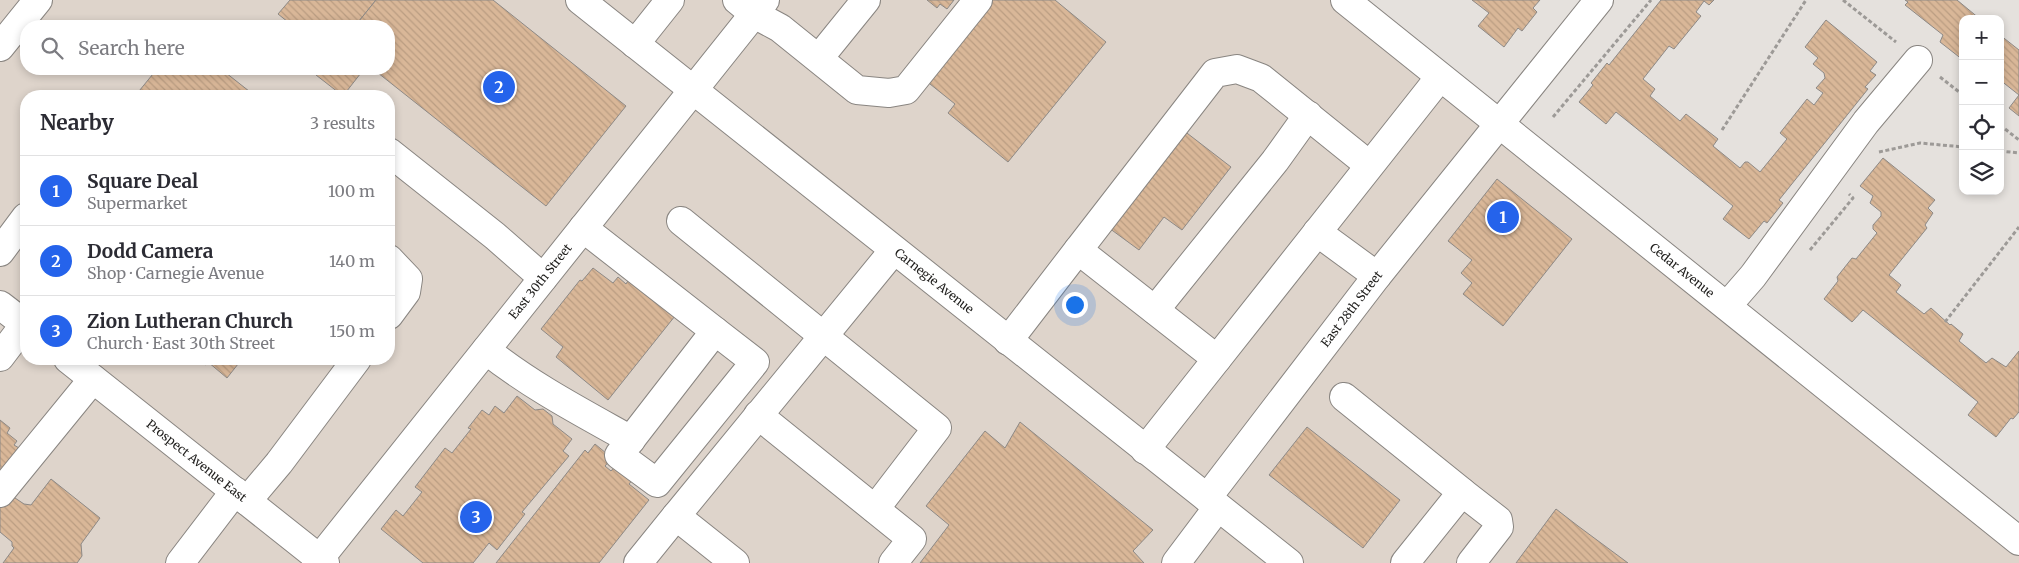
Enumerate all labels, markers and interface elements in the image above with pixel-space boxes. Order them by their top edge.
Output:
map controls [1959,15,2004,195]
button: + [1959,15,2004,60]
search box [20,20,395,75]
icon: search [38,34,66,62]
text: Search here [78,36,185,60]
button: − [1959,60,2004,105]
pin: 2 [483,68,515,106]
button: locate [1959,105,2004,150]
text: Nearby [40,109,114,136]
text: 3 results [310,113,375,133]
button: layers [1959,150,2004,195]
text: Square Deal [87,169,198,193]
text: 1 [52,181,60,201]
text: 100 m [328,181,375,201]
text: Supermarket [87,193,188,213]
pin: 1 [1487,198,1519,236]
text: Dodd Camera [87,239,213,263]
street label: East 30th Street [505,240,575,322]
street label: Cedar Avenue [1647,240,1717,300]
street label: Carnegie Avenue [892,245,977,317]
text: 2 [51,251,61,271]
text: 140 m [329,251,375,271]
text: Shop · Carnegie Avenue [87,263,264,283]
street label: East 28th Street [1317,267,1385,350]
your location [1062,292,1088,318]
text: Zion Lutheran Church [87,309,293,333]
text: 3 [51,321,61,341]
text: 150 m [329,321,375,341]
text: Church · East 30th Street [87,333,275,353]
street label: Prospect Avenue East [144,416,250,505]
pin: 3 [460,498,492,536]

